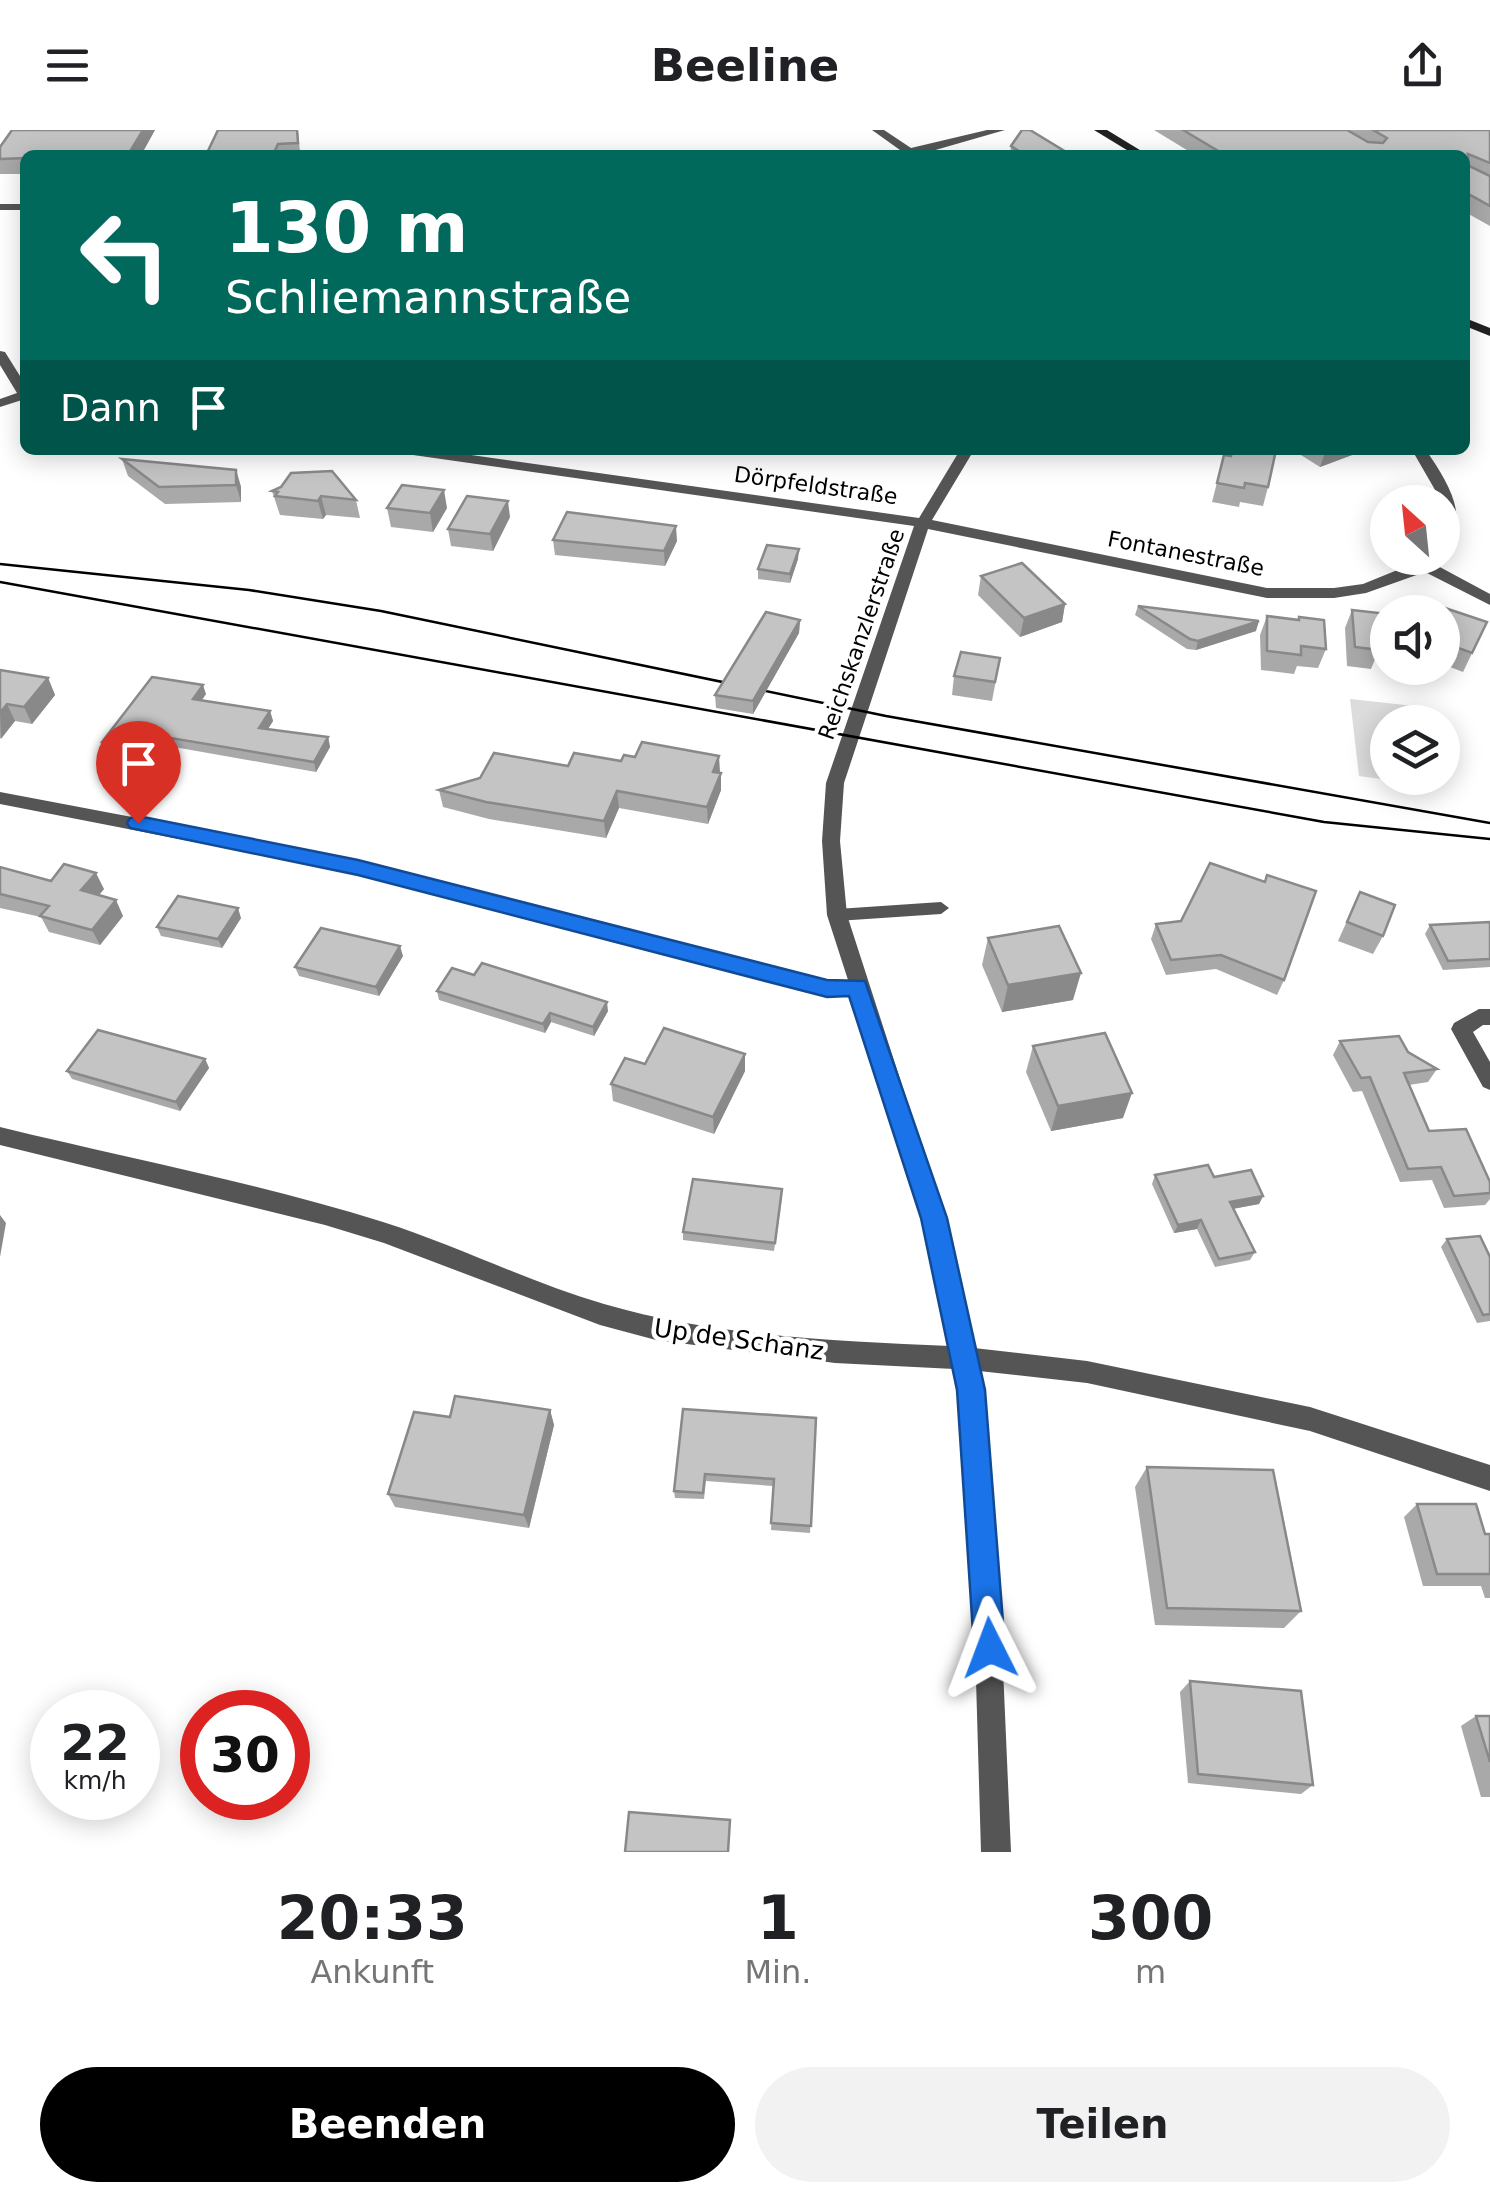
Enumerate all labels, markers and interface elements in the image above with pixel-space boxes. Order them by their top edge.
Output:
icon: menu [40,38,95,93]
icon: share [1395,38,1450,93]
text: Beeline [651,39,839,92]
text: 130 m [225,187,468,269]
icon: left [60,190,190,320]
text: Schliemannstraße [225,271,631,324]
icon: arrive [181,380,236,435]
text: Dann [60,386,161,430]
street label: Dörpfeldstraße [733,462,899,509]
north arrow [1370,485,1460,575]
map controls [1370,485,1460,795]
street label: Reichskanzlerstraße [814,525,909,743]
street label: Fontanestraße [1106,526,1266,581]
button: sound [1370,595,1460,685]
button: layers [1370,705,1460,795]
pin [96,721,181,824]
icon: arrive [111,736,166,791]
street label: Up de Schanz [652,1313,826,1366]
position arrow [938,1596,1042,1700]
speed limit sign: 30 [180,1690,310,1820]
text: 22 [60,1714,130,1772]
text: km/h [63,1766,127,1795]
text: 20:33 [277,1883,468,1953]
text: 1 [757,1883,799,1953]
text: 300 [1088,1883,1213,1953]
text: Ankunft [310,1953,434,1991]
text: Min. [744,1953,811,1991]
text: m [1135,1953,1166,1991]
button: Beenden [40,2067,735,2182]
button: Teilen [755,2067,1450,2182]

